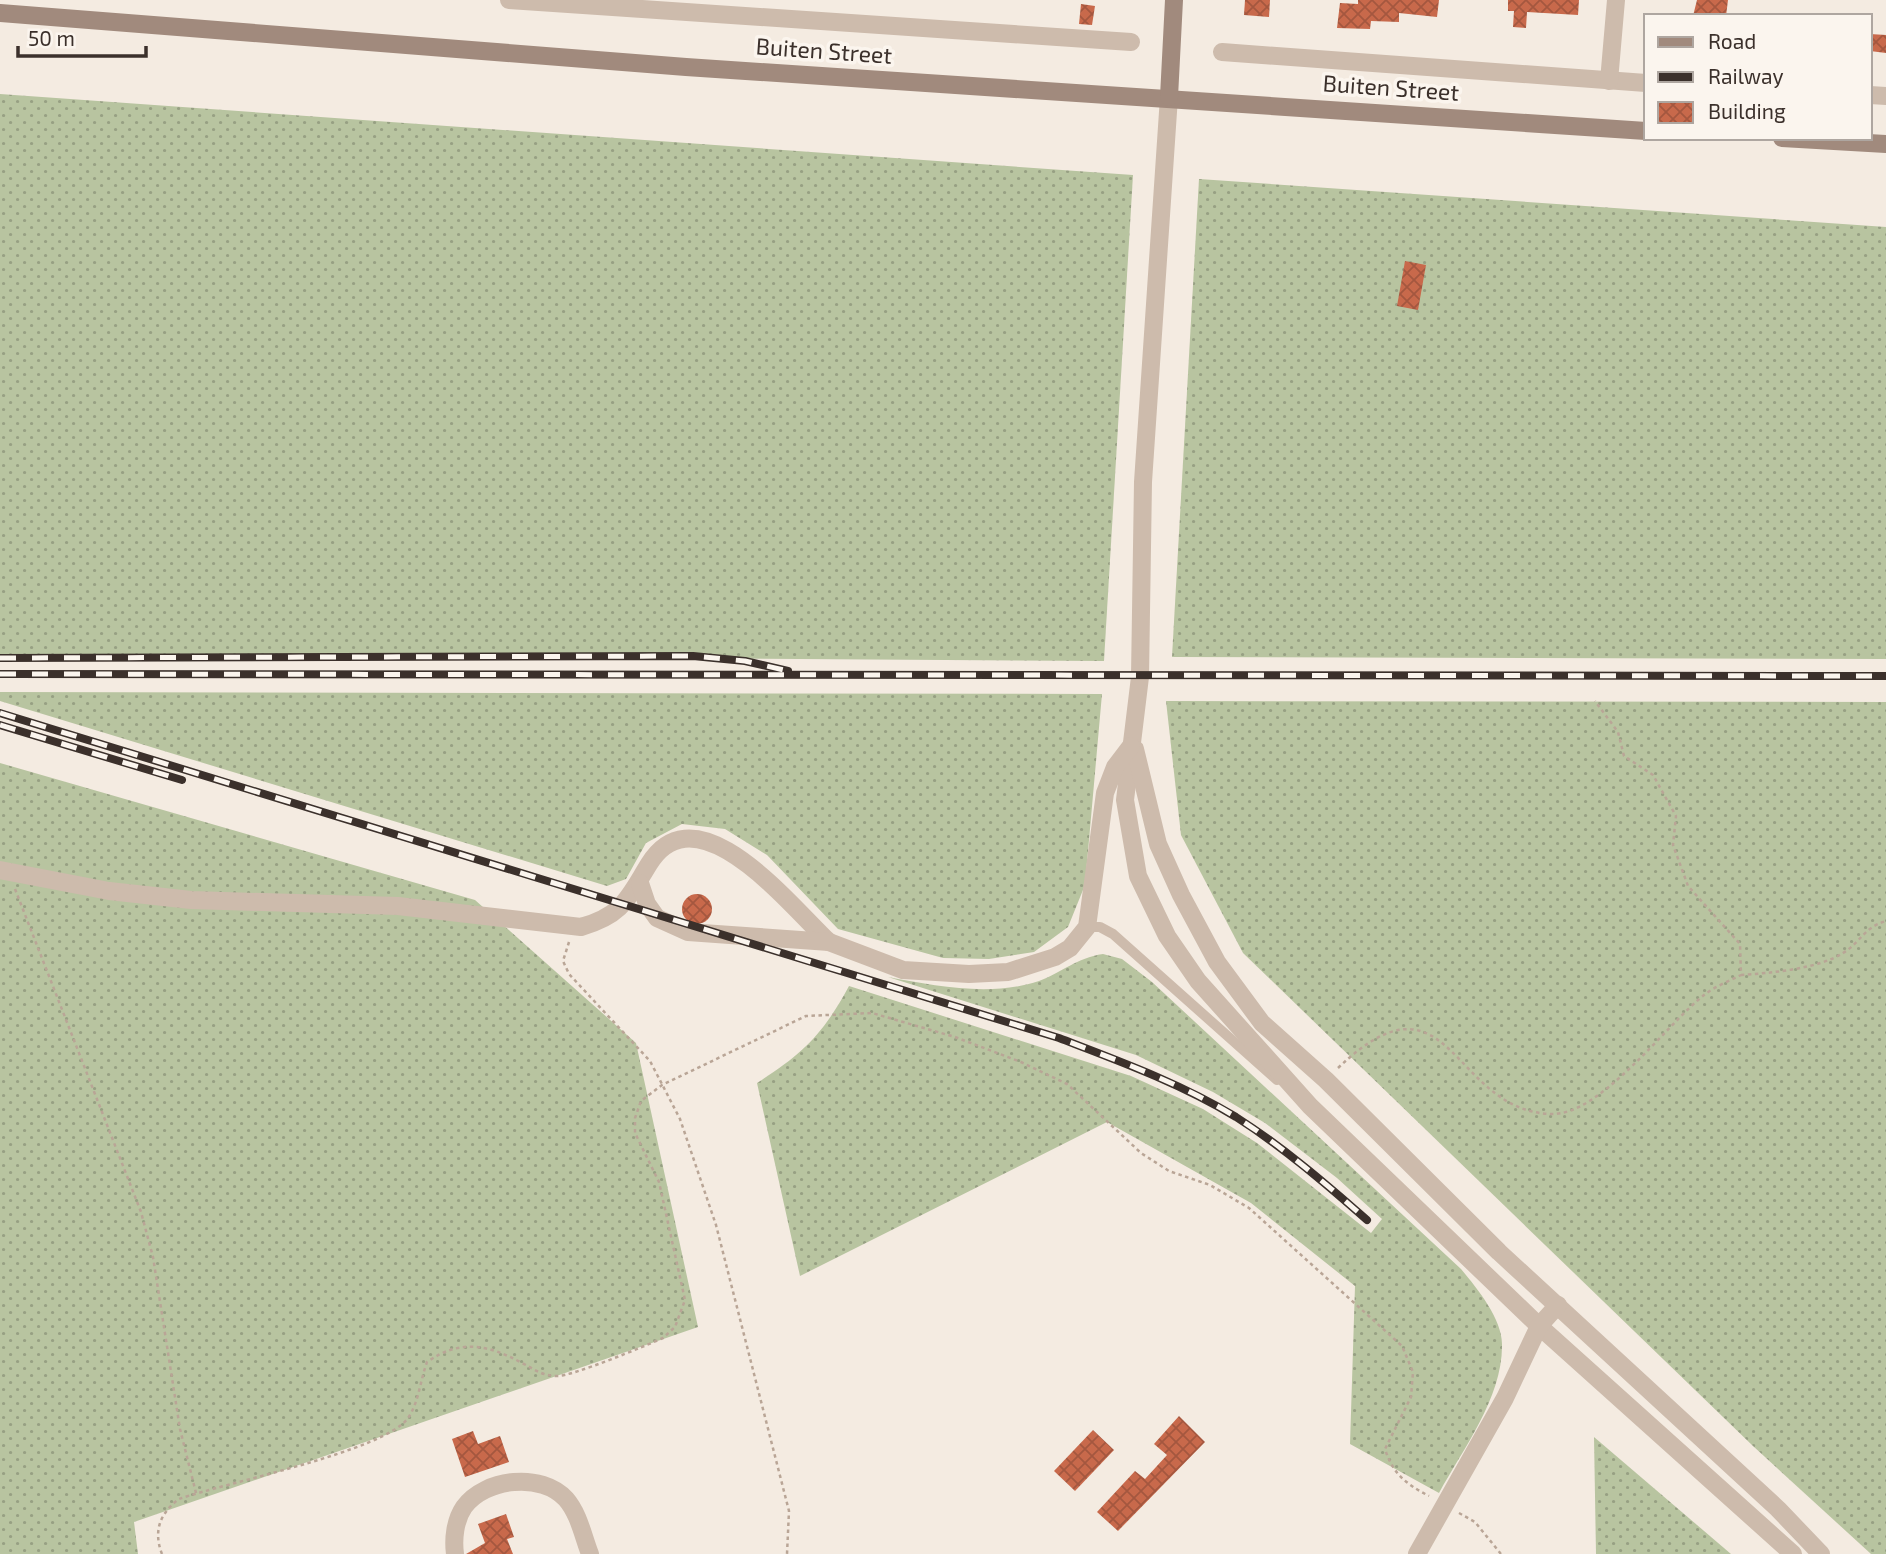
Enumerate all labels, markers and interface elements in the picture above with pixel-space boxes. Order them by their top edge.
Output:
scale bar [18,14,145,58]
legend [1644,14,1872,140]
text: 50 m [28,25,75,50]
text: Road [1708,28,1756,53]
street label: Buiten Street [755,31,893,69]
text: Railway [1708,63,1784,88]
street label: Buiten Street [1322,68,1460,106]
text: Building [1708,98,1786,123]

